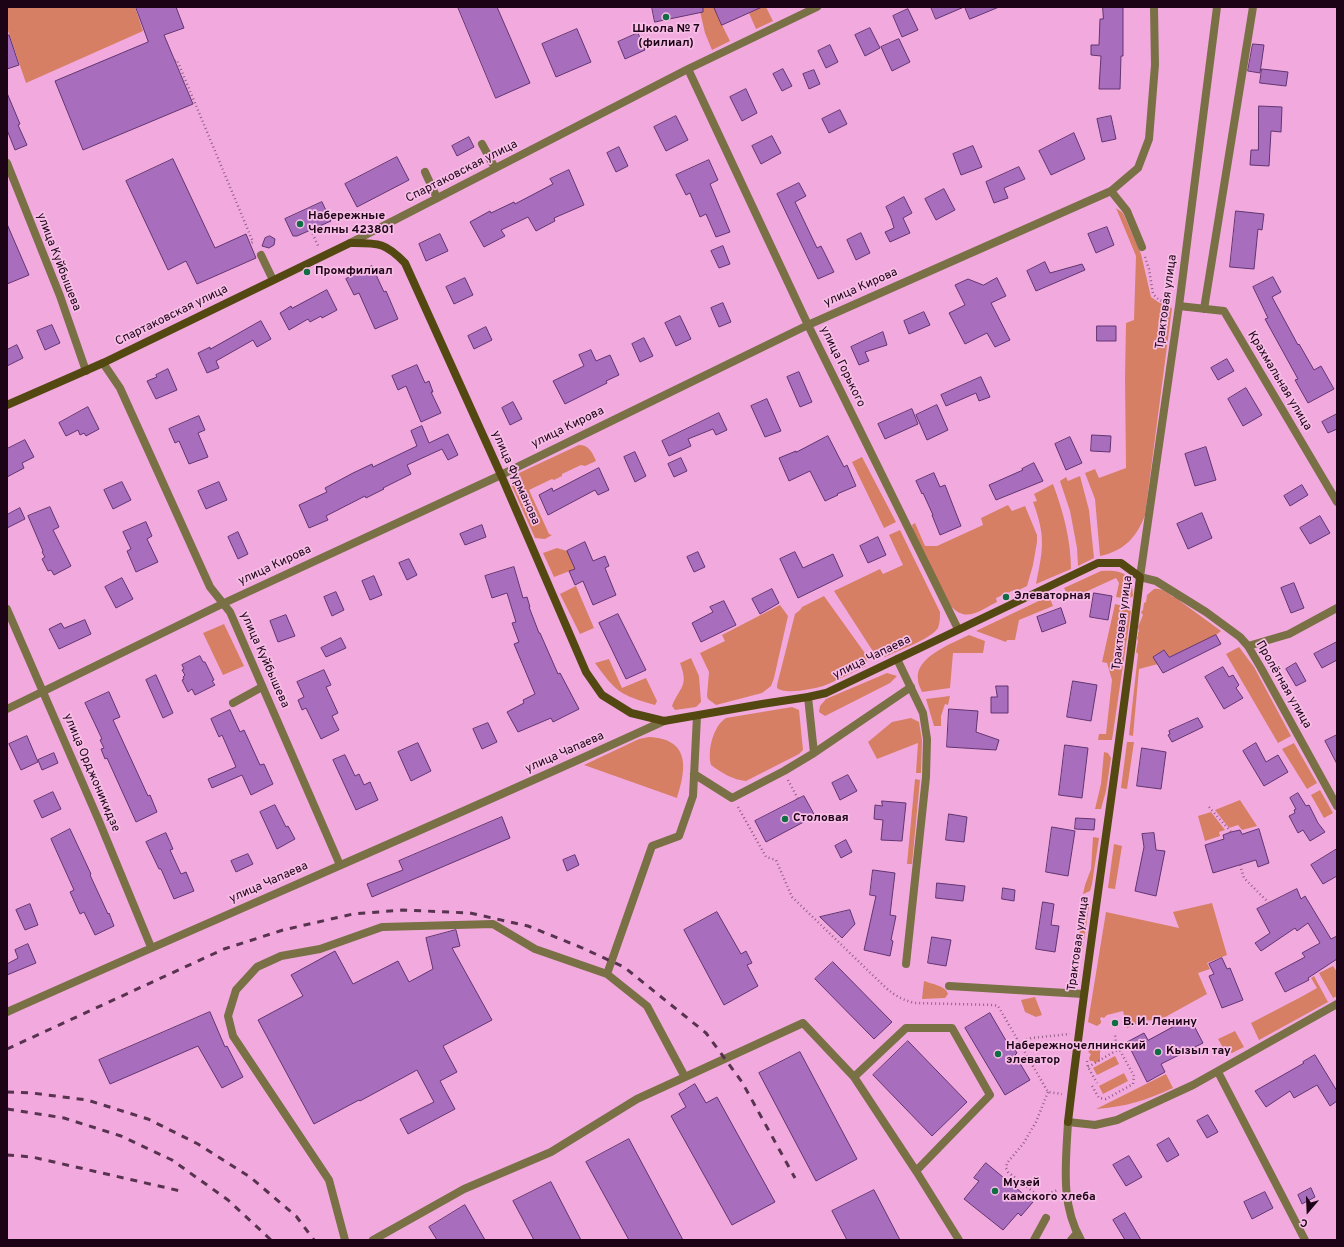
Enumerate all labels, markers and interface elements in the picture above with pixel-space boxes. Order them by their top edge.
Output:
marker: Школа № 7 (филиал) [661,12,671,22]
place label: Школа № 7 (филиал) [632,23,700,51]
street label: Спартаковская улица [404,138,520,206]
place label: Набережные Челны 423801 [308,210,394,238]
street label: улица Куйбышева [33,211,83,313]
marker: Набережные Челны 423801 [295,219,305,229]
street label: Трактовая улица [1153,254,1181,350]
place label: Промфилиал [315,265,393,279]
street label: улица Кирова [822,265,900,311]
marker: Промфилиал [302,267,312,277]
street label: Спартаковская улица [113,282,231,350]
street label: улица Горького [816,324,868,410]
street label: Крахмальная улица [1244,329,1314,433]
street label: улица Кирова [529,404,607,452]
street label: улица Фурманова [488,429,542,527]
street label: улица Кирова [236,543,314,589]
street label: Трактовая улица [1110,575,1136,671]
place label: Элеваторная [1014,590,1091,604]
marker: Элеваторная [1001,592,1011,602]
street label: улица Куйбышева [236,610,292,710]
street label: улица Чапаева [831,633,913,683]
street label: Пролётная улица [1252,639,1314,731]
street label: улица Орджоникидзе [60,712,122,834]
street label: улица Чапаева [523,729,607,777]
place label: Столовая [793,812,849,826]
marker: Столовая [780,814,790,824]
street label: улица Чапаева [227,859,311,907]
street label: Трактовая улица [1065,896,1093,992]
place label: В. И. Ленину [1123,1016,1197,1030]
marker: В. И. Ленину [1110,1018,1120,1028]
place label: Набережночелнинский элеватор [1006,1040,1146,1068]
place label: Кызыл тау [1166,1045,1231,1059]
marker: Кызыл тау [1153,1047,1163,1057]
marker: Набережночелнинский элеватор [993,1049,1003,1059]
place label: Музей камского хлеба [1003,1177,1096,1205]
marker: Музей камского хлеба [990,1186,1000,1196]
north arrow [1288,1191,1328,1231]
text: С [1298,1215,1310,1230]

